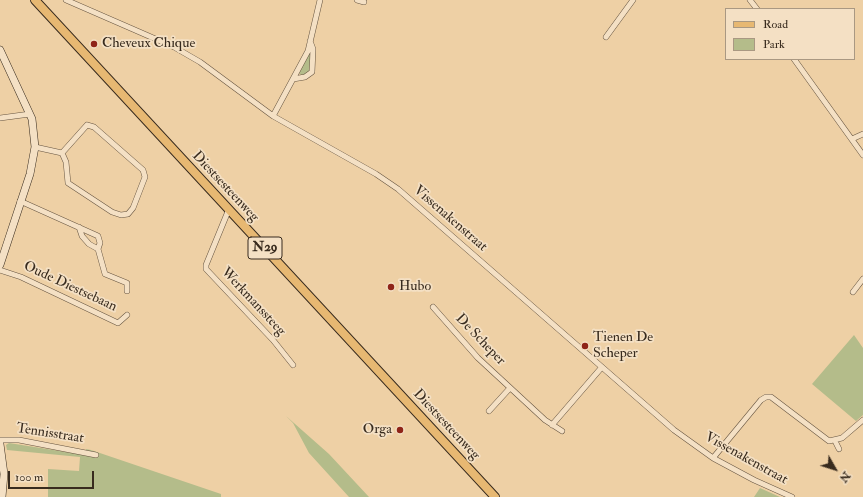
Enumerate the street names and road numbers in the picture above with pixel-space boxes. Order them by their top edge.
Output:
street label: Diestsesteenweg [188,148,262,226]
street label: Vissenakenstraat [410,182,490,256]
road number: N29 [248,237,282,259]
street label: Oude Diestsebaan [21,258,119,316]
street label: Werkmanssteeg [217,264,289,340]
street label: De Scheper [451,311,509,369]
street label: Diestsesteenweg [409,386,483,464]
street label: Tennisstraat [15,420,85,448]
street label: Vissenakenstraat [702,429,790,489]

